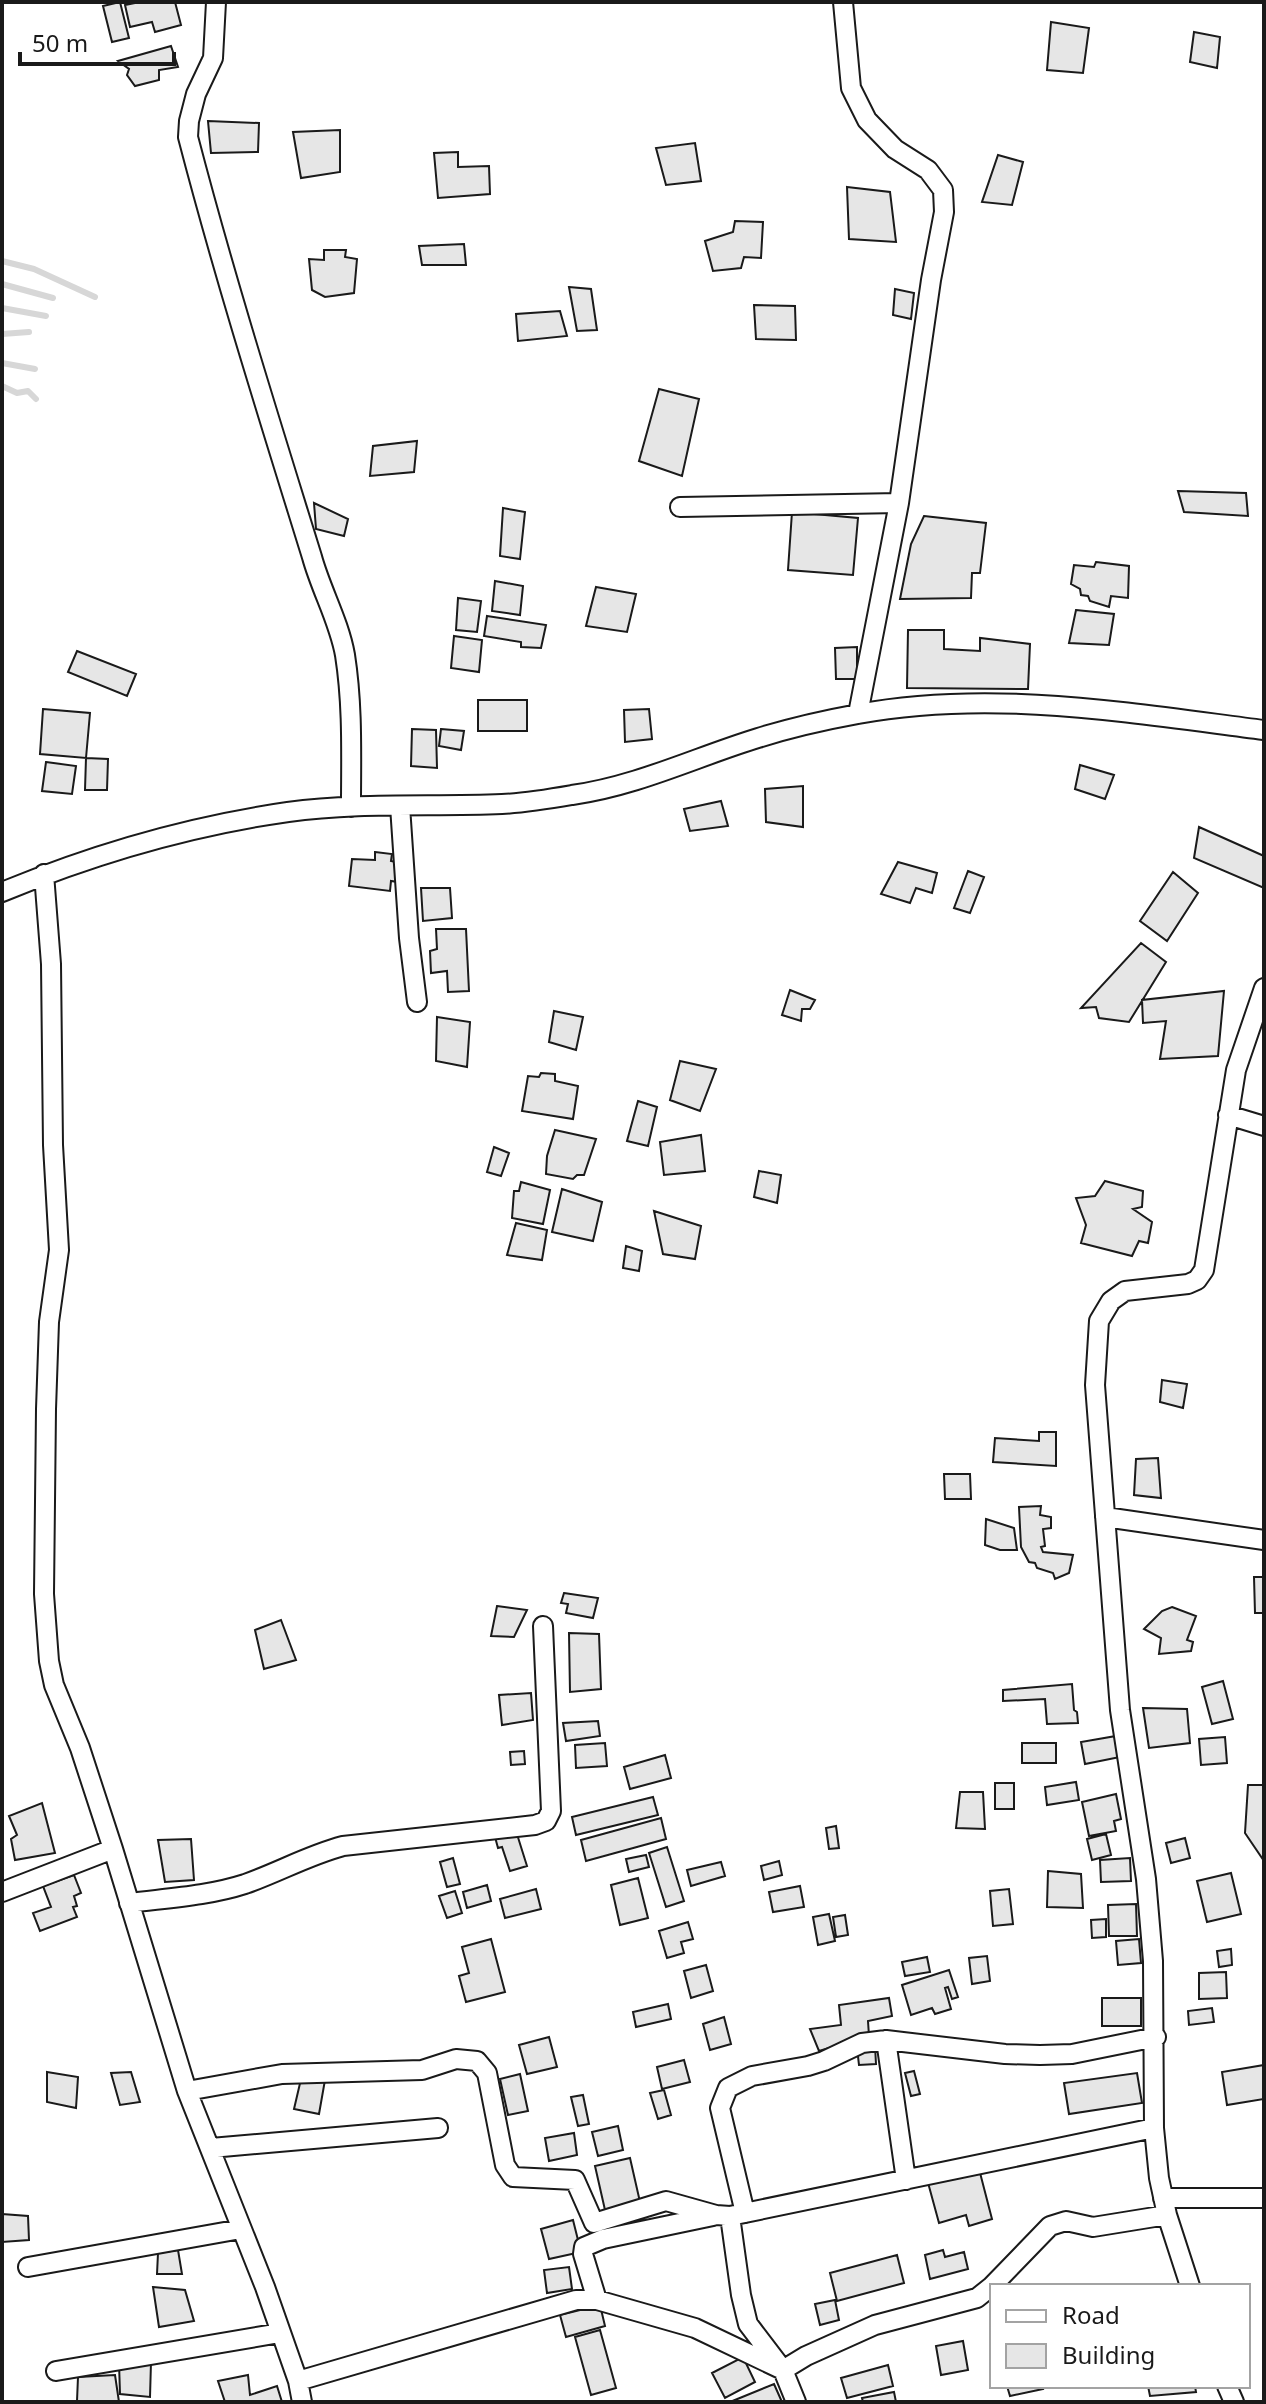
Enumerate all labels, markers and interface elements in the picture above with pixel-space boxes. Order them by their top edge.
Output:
scale bar [20,16,174,66]
text: 50 m [32,26,88,59]
legend [990,2284,1250,2388]
text: Road [1062,2298,1120,2331]
text: Building [1062,2338,1155,2371]

